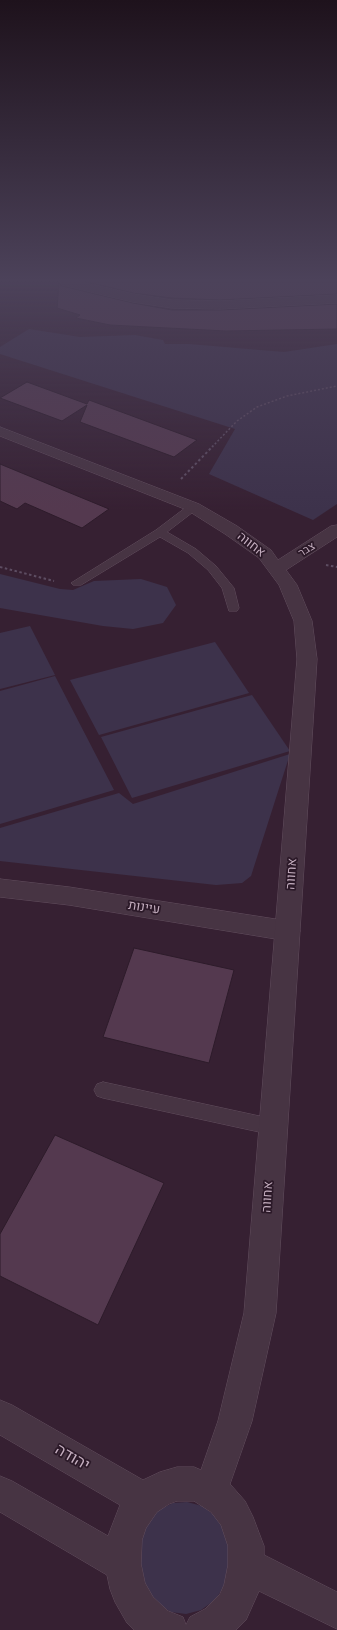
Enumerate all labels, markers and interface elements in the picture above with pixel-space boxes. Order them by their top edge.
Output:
street label: אחווה [234,529,268,561]
street label: צבר [296,540,318,560]
street label: אחווה [283,858,301,890]
street label: עיינות [127,898,161,918]
street label: אחווה [259,1181,277,1213]
street label: יהודה [51,1441,93,1475]

